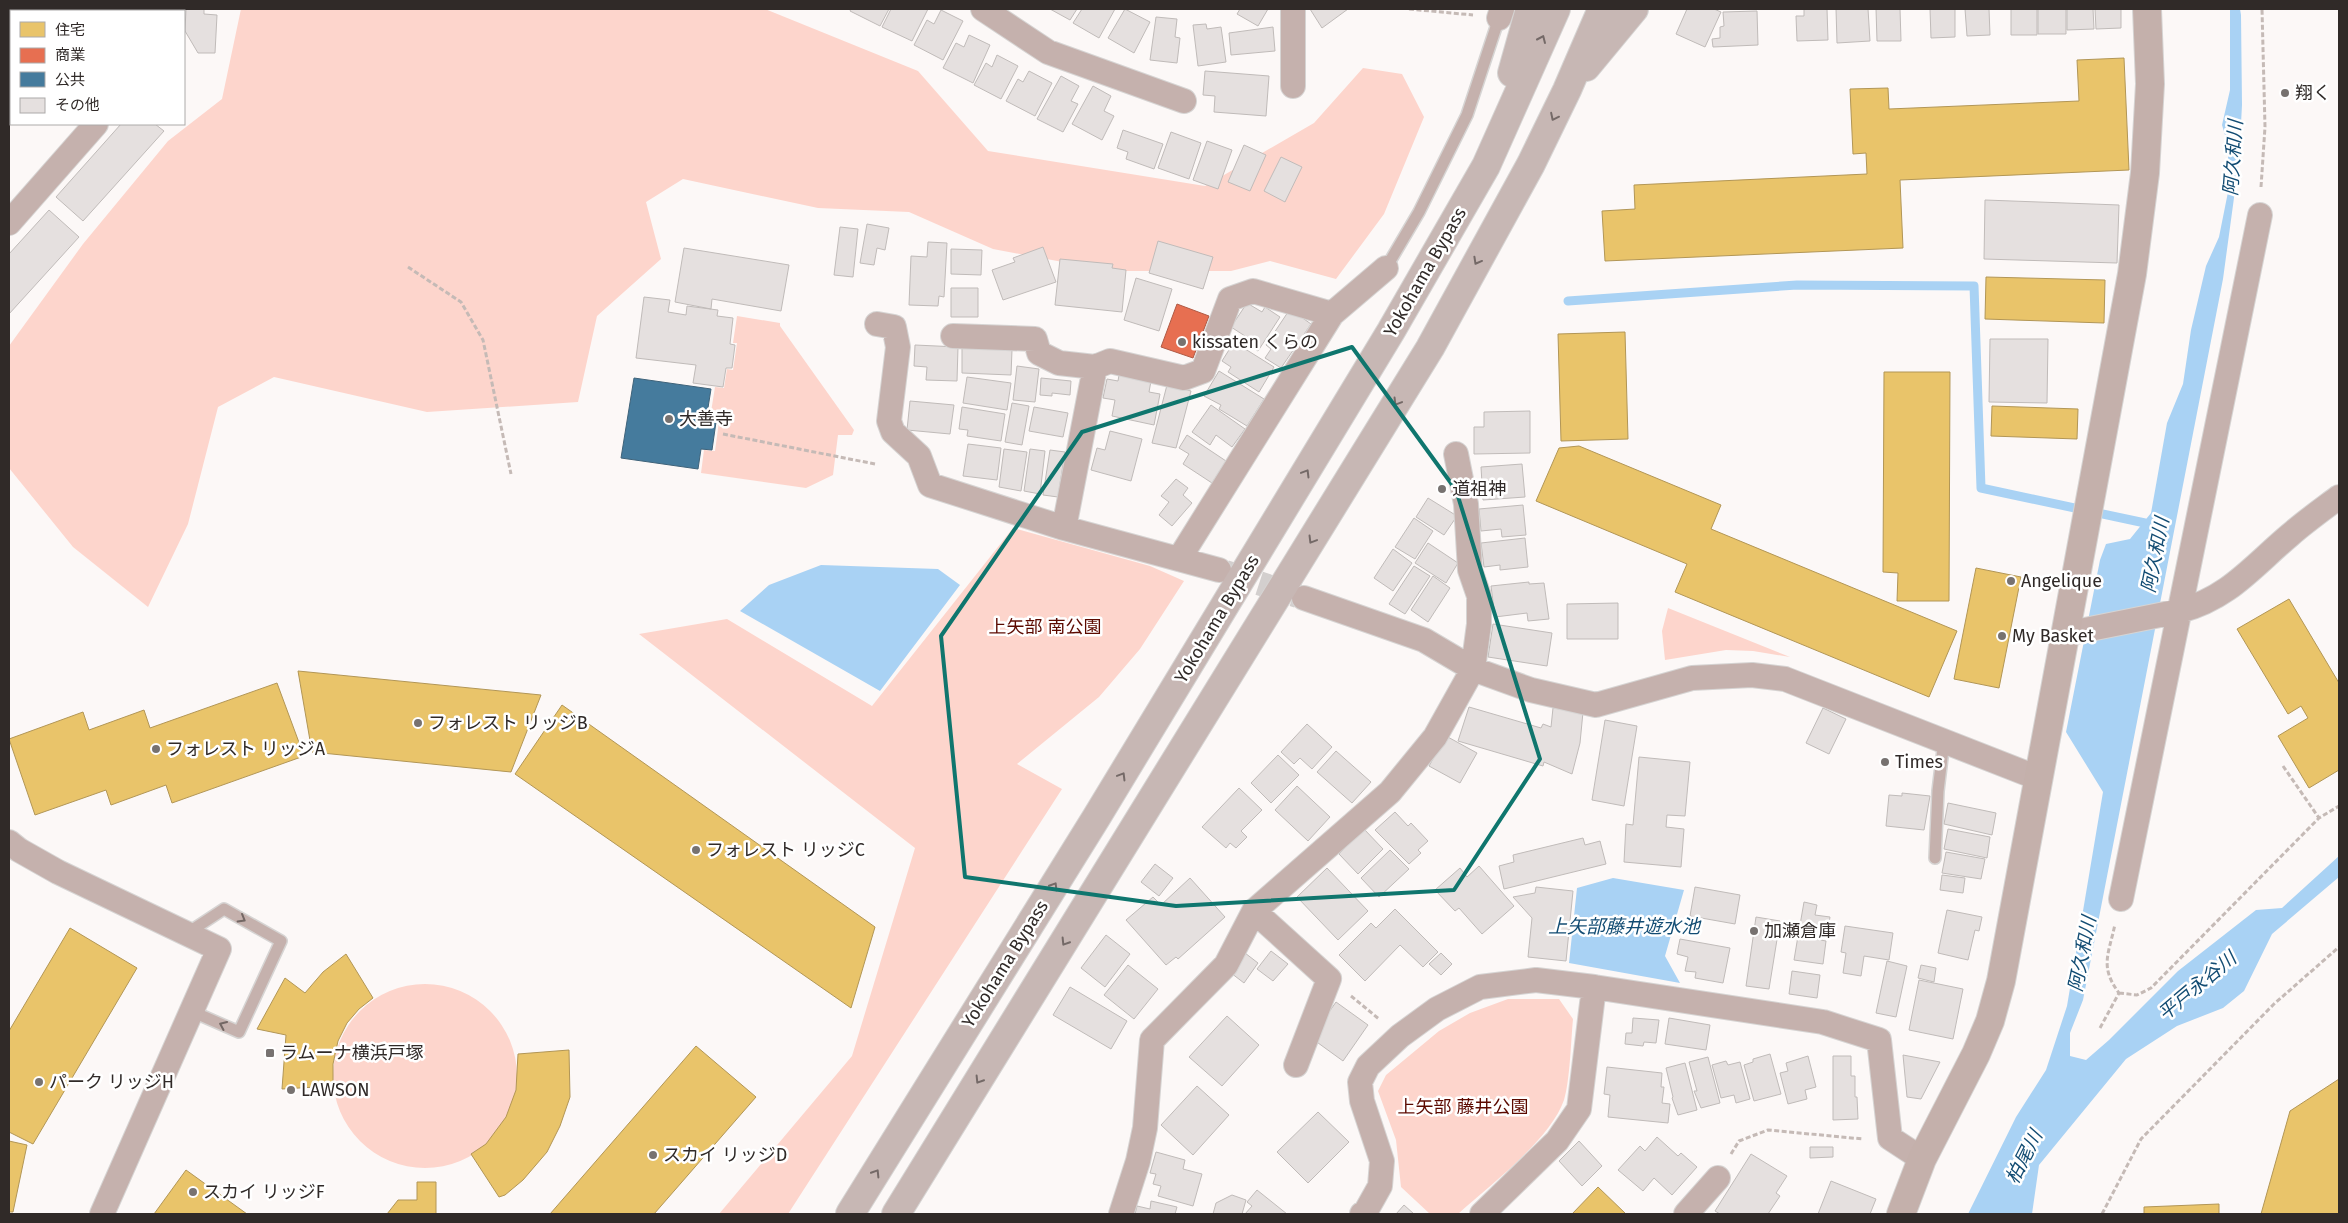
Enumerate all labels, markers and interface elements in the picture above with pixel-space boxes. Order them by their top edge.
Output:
legend [10,10,185,125]
text: 住宅 [55,21,85,39]
one-way arrow [1536,35,1547,44]
text: 商業 [55,46,85,64]
text: 公共 [55,71,85,89]
place label: 翔く [2295,82,2331,104]
marker: 翔く [2279,87,2291,99]
text: その他 [55,96,100,114]
one-way arrow [1550,112,1560,121]
water label: 阿久和川 [2219,117,2247,197]
street label: Yokohama Bypass [1379,203,1471,341]
one-way arrow [1474,256,1484,265]
place label: kissaten くらの [1192,331,1318,353]
marker: kissaten くらの [1176,336,1188,348]
one-way arrow [1393,396,1403,405]
place label: 大善寺 [679,408,733,430]
marker: 大善寺 [663,413,675,425]
one-way arrow [1299,469,1309,478]
place label: 道祖神 [1452,478,1506,500]
marker: 道祖神 [1436,483,1448,495]
water label: 阿久和川 [2136,514,2174,595]
one-way arrow [1308,535,1318,544]
street label: Yokohama Bypass [1170,551,1264,687]
place label: Angelique [2021,570,2102,592]
marker: Angelique [2005,575,2017,587]
park label: 上矢部 南公園 [989,616,1101,638]
place label: My Basket [2012,625,2094,647]
marker: My Basket [1996,630,2008,642]
place label: フォレスト リッジB [428,712,588,734]
marker: フォレスト リッジB [412,717,424,729]
place label: フォレスト リッジA [166,738,326,760]
marker: フォレスト リッジA [150,743,162,755]
place label: Times [1895,751,1943,773]
marker: Times [1879,756,1891,768]
one-way arrow [1115,773,1125,782]
place label: フォレスト リッジC [706,839,865,861]
marker: フォレスト リッジC [690,844,702,856]
one-way arrow [1047,883,1057,892]
street label: Yokohama Bypass [957,896,1053,1032]
one-way arrow [237,913,246,923]
water label: 阿久和川 [2063,913,2101,994]
water label: 上矢部藤井遊水池 [1548,915,1702,938]
place label: 加瀬倉庫 [1764,920,1836,942]
marker: 加瀬倉庫 [1748,925,1760,937]
one-way arrow [1061,936,1071,945]
water label: 平戸永谷川 [2153,945,2242,1025]
one-way arrow [219,1021,228,1031]
place label: ラムーナ横浜戸塚 [280,1042,423,1064]
marker: ラムーナ横浜戸塚 [264,1047,276,1059]
place label: パーク リッジH [49,1071,174,1093]
one-way arrow [976,1075,986,1084]
marker: パーク リッジH [33,1076,45,1088]
place label: LAWSON [301,1079,370,1101]
marker: LAWSON [285,1084,297,1096]
park label: 上矢部 藤井公園 [1398,1096,1528,1118]
water label: 柏尾川 [2001,1125,2048,1188]
place label: スカイ リッジD [663,1144,787,1166]
marker: スカイ リッジD [647,1149,659,1161]
one-way arrow [869,1169,879,1178]
place label: スカイ リッジF [203,1181,325,1203]
marker: スカイ リッジF [187,1186,199,1198]

